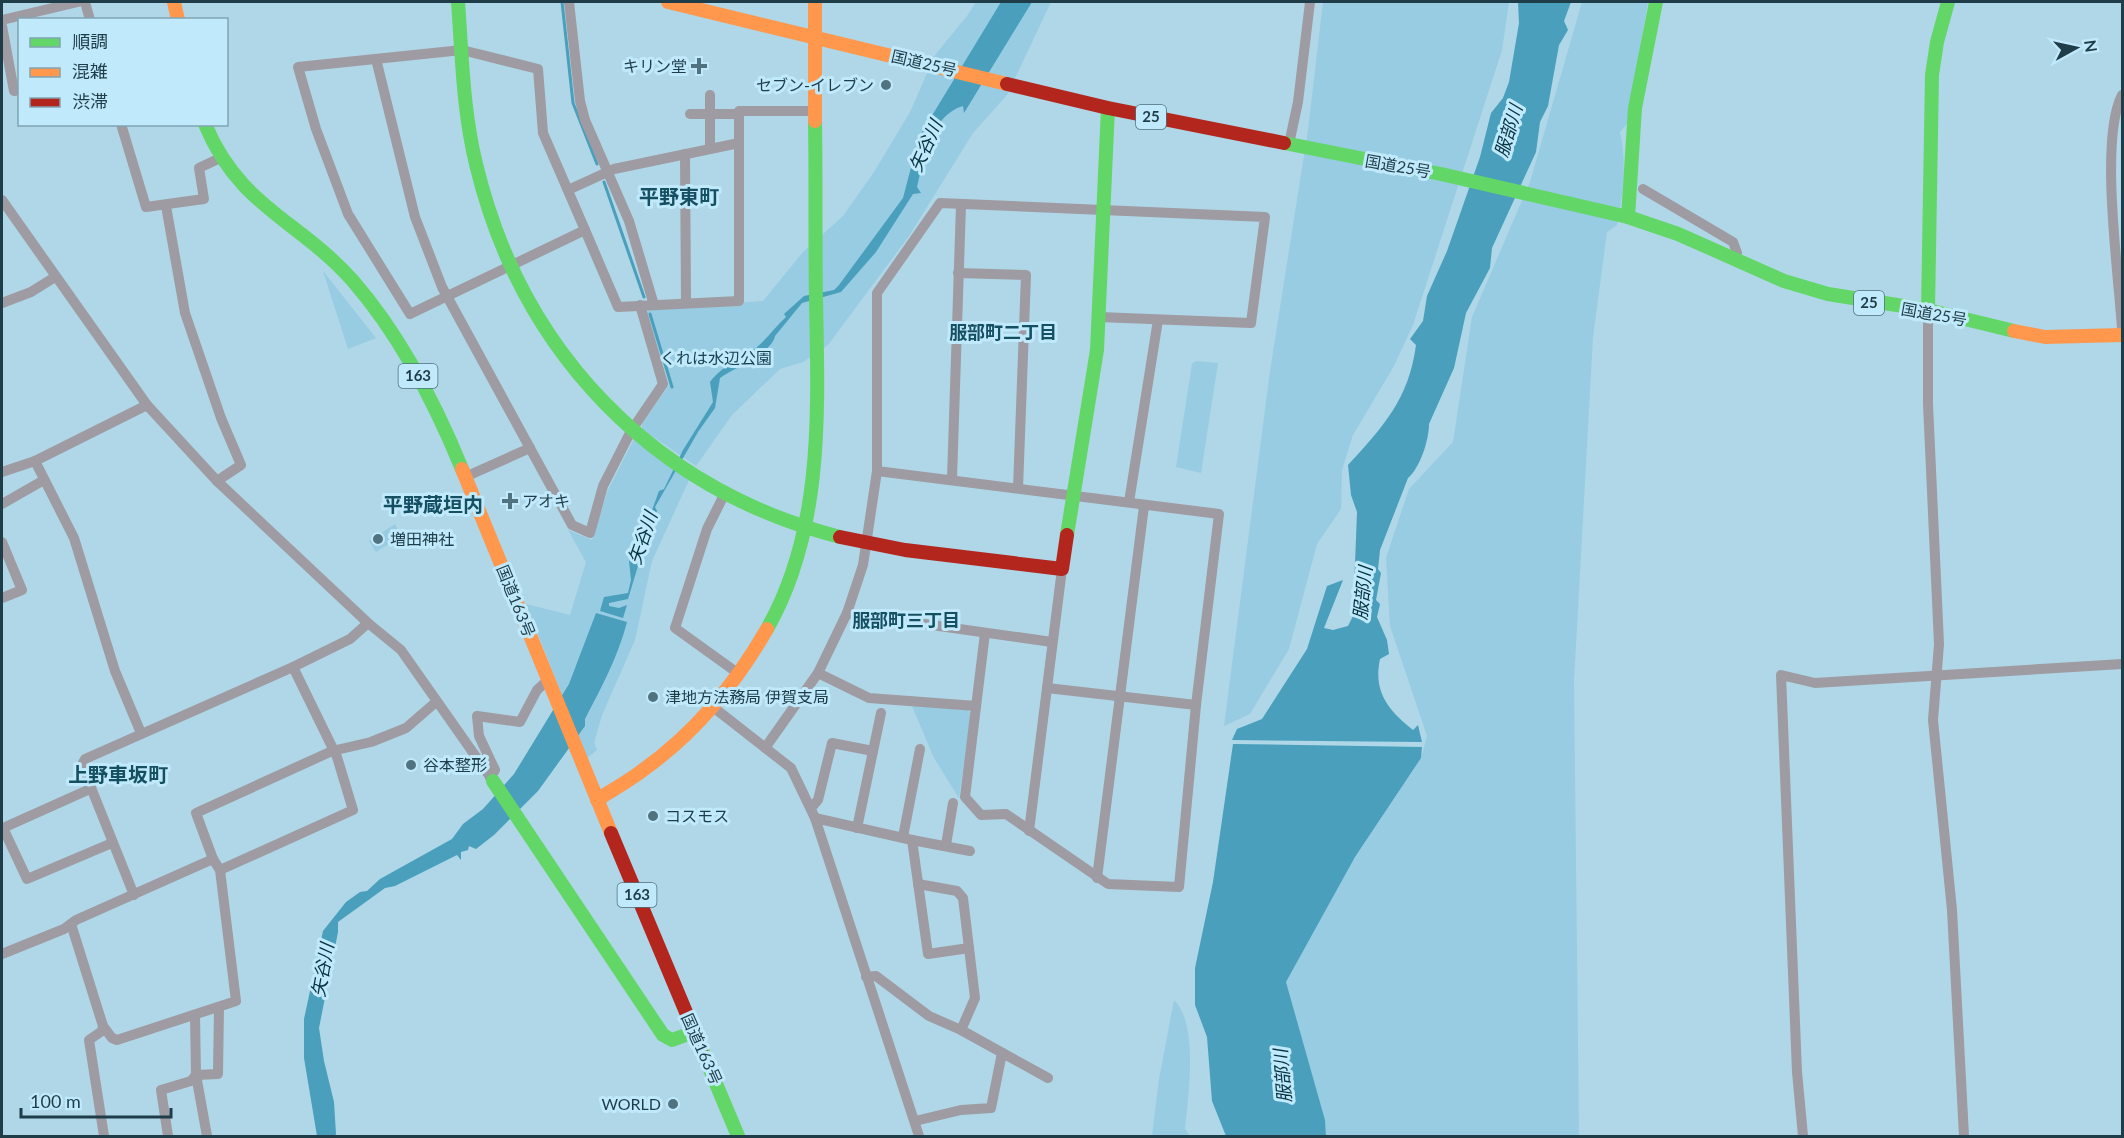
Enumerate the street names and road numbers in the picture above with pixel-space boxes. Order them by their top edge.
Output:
street label: 国道25号 [890,46,959,79]
road number: 25 [1136,105,1166,129]
street label: 国道25号 [1364,150,1433,181]
road number: 25 [1854,291,1884,315]
street label: 国道25号 [1900,298,1969,329]
road number: 163 [398,364,438,388]
street label: 国道163号 [493,562,539,640]
road number: 163 [618,883,656,907]
street label: 国道163号 [678,1010,727,1087]

